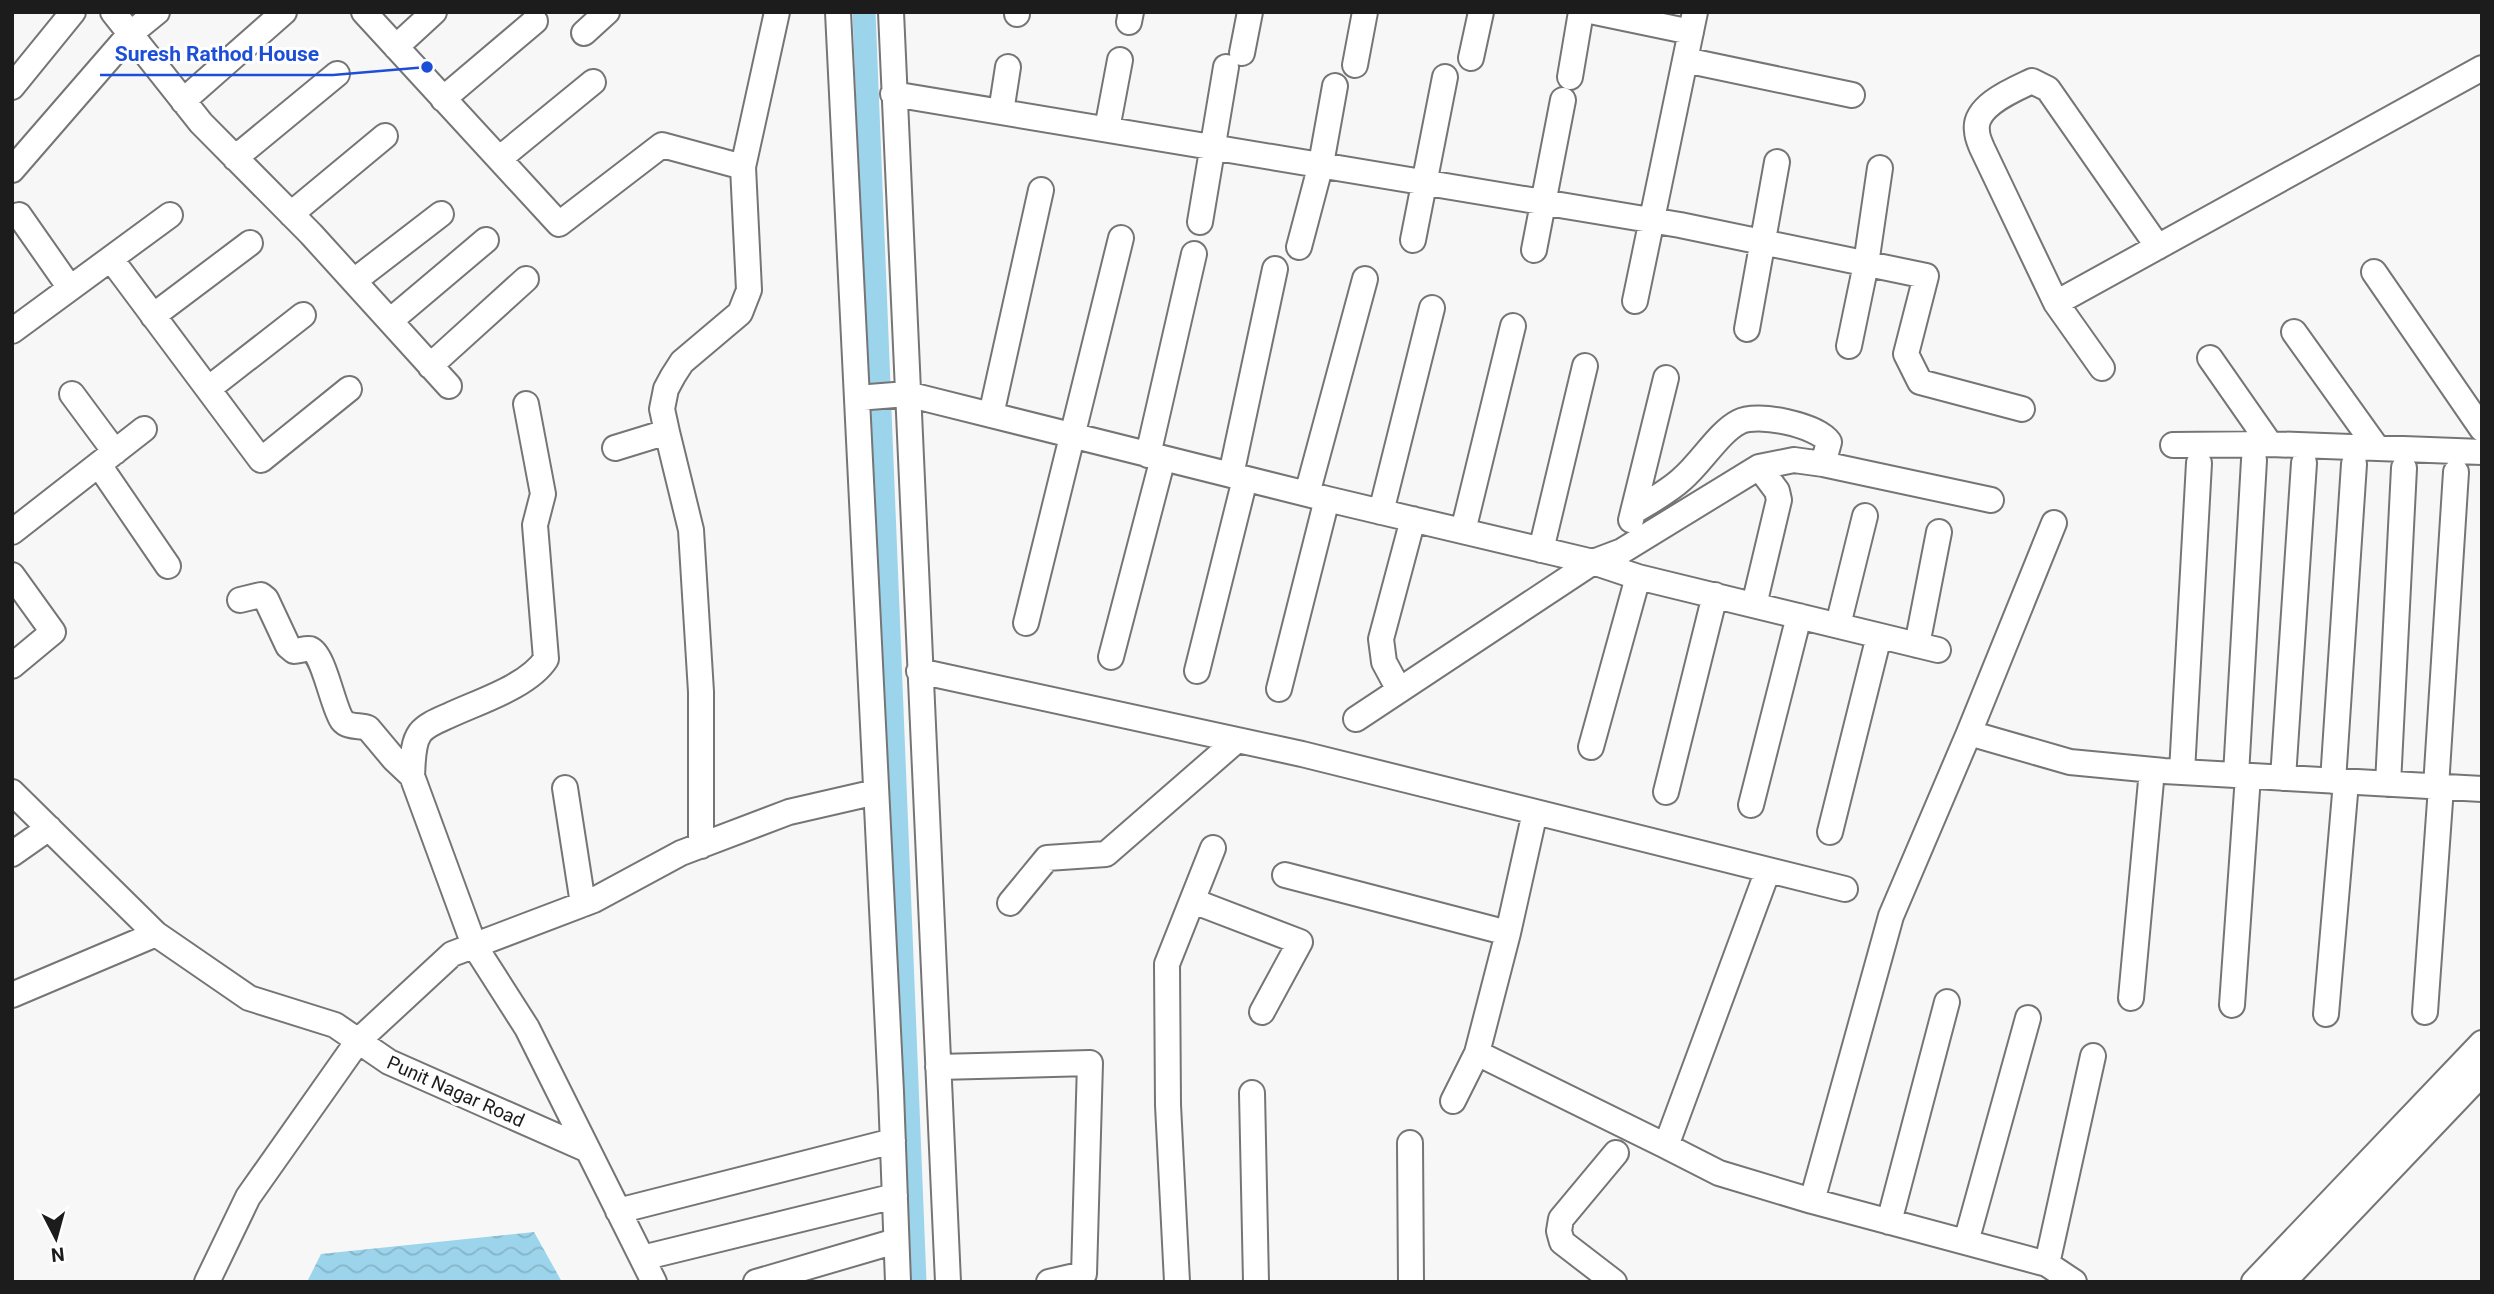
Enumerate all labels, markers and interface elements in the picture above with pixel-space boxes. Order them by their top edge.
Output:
callout: Suresh Rathod House [100,33,333,75]
text: Suresh Rathod House [115,42,319,66]
street label: Punit Nagar Road [383,1051,528,1132]
north arrow [21,1203,91,1273]
text: N [50,1242,66,1267]

